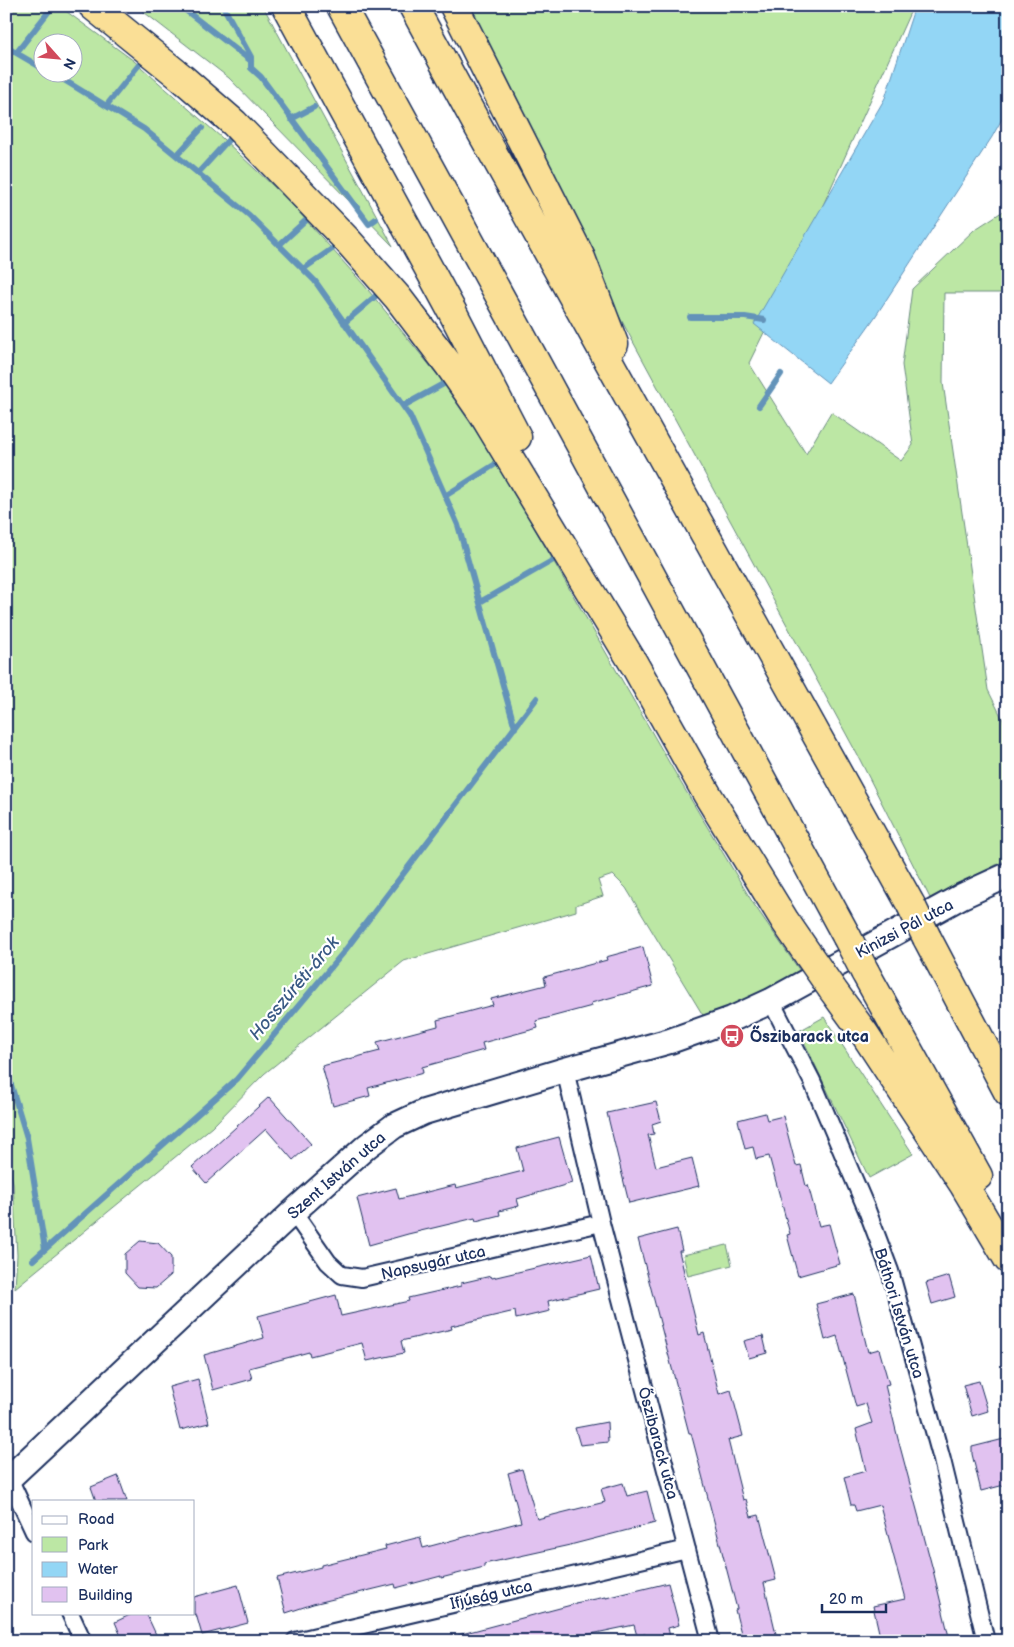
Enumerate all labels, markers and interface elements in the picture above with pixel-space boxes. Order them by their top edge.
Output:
north arrow [32,32,82,82]
text: N [59,55,79,72]
street label: Kinizsi Pál utca [853,896,957,963]
water label: Hosszúréti-árok [245,931,345,1044]
bus stop icon: Őszibarack utca [719,1023,745,1049]
place label: Őszibarack utca [750,1025,869,1047]
street label: Szent István utca [284,1128,390,1224]
street label: Napsugár utca [379,1242,487,1285]
street label: Báthori István utca [870,1246,927,1381]
street label: Őszibarack utca [633,1385,684,1502]
legend [32,1500,195,1614]
text: Road [78,1510,114,1529]
text: Park [78,1536,109,1555]
text: Water [78,1560,118,1579]
street label: Ifjúság utca [448,1577,534,1614]
scale bar [822,1582,885,1614]
text: Building [78,1586,133,1605]
text: 20 m [829,1590,863,1609]

